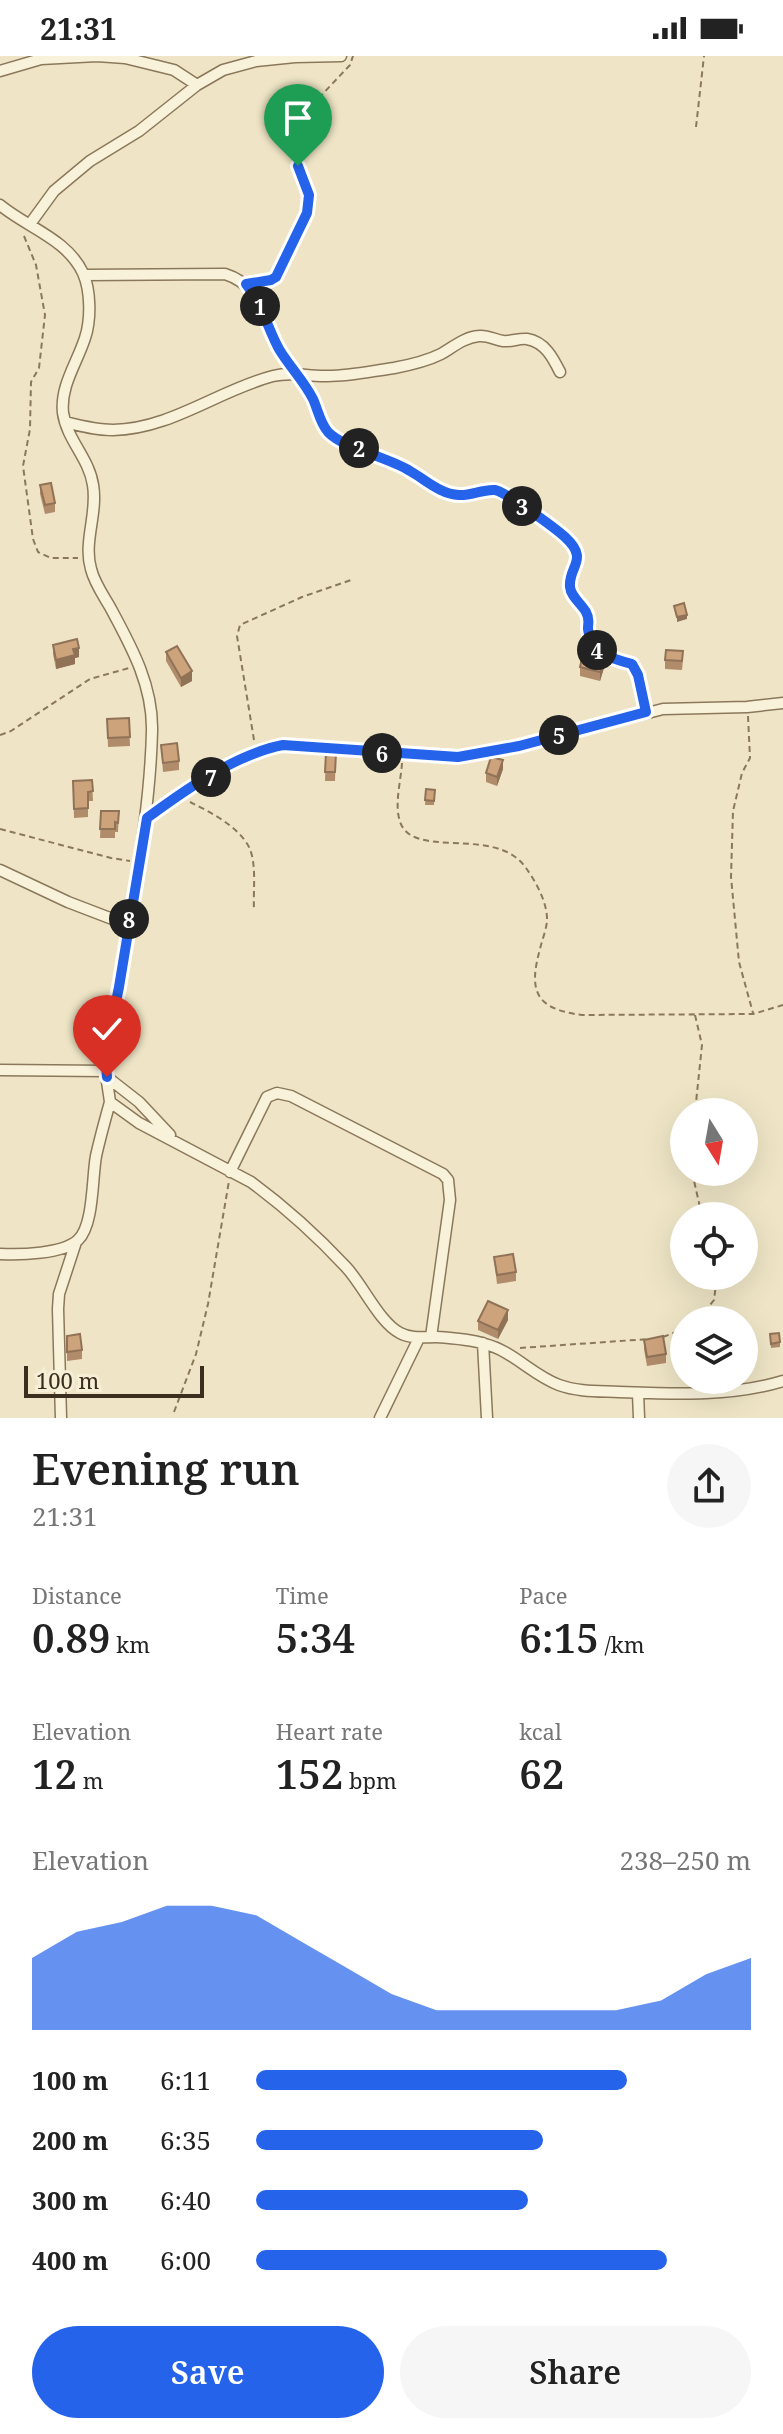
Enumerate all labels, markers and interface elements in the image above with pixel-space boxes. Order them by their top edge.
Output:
text: 21:31 [40,8,117,49]
pin [264,84,332,166]
icon: arrive [276,96,320,140]
pin: 1 [240,286,280,326]
text: 1 [254,291,266,321]
pin: 2 [339,428,379,468]
text: 2 [353,433,365,463]
pin: 3 [502,486,542,526]
text: 3 [516,491,528,521]
pin: 4 [577,630,617,670]
text: 4 [591,635,603,665]
pin: 5 [539,715,579,755]
text: 5 [553,720,565,750]
pin: 6 [362,733,402,773]
text: 6 [376,738,388,768]
pin: 7 [191,757,231,797]
text: 7 [205,762,217,792]
pin: 8 [109,899,149,939]
text: 8 [123,904,135,934]
pin [73,995,141,1077]
icon: check [85,1007,129,1051]
north arrow [670,1098,758,1186]
map controls [670,1098,758,1394]
button: locate [670,1202,758,1290]
button: layers [670,1306,758,1394]
scale bar [24,1362,204,1398]
text: 100 m [36,1365,99,1395]
text: Evening run [32,1438,300,1498]
button: share [667,1444,751,1528]
text: 21:31 [32,1498,98,1534]
text: Distance [32,1580,122,1610]
text: Time [276,1580,329,1610]
text: Pace [519,1580,568,1610]
text: 0.89 [32,1610,111,1665]
text: 5:34 [276,1610,355,1665]
text: 6:15 [519,1610,599,1665]
text: km [111,1629,150,1659]
text: /km [599,1629,645,1659]
text: Elevation [32,1716,131,1746]
text: Heart rate [276,1716,383,1746]
text: kcal [519,1716,562,1746]
text: 12 [32,1746,77,1801]
text: 152 [276,1746,343,1801]
text: 62 [519,1746,564,1801]
text: m [77,1765,104,1795]
text: bpm [343,1765,397,1795]
text: Elevation [32,1842,149,1878]
text: 238–250 m [619,1842,751,1878]
text: 100 m [32,2062,108,2098]
text: 6:11 [160,2062,211,2098]
text: 200 m [32,2122,108,2158]
text: 6:35 [160,2122,211,2158]
text: 300 m [32,2182,108,2218]
text: 6:40 [160,2182,211,2218]
text: 400 m [32,2242,108,2278]
text: 6:00 [160,2242,211,2278]
button: Save [32,2326,384,2418]
button: Share [400,2326,751,2418]

